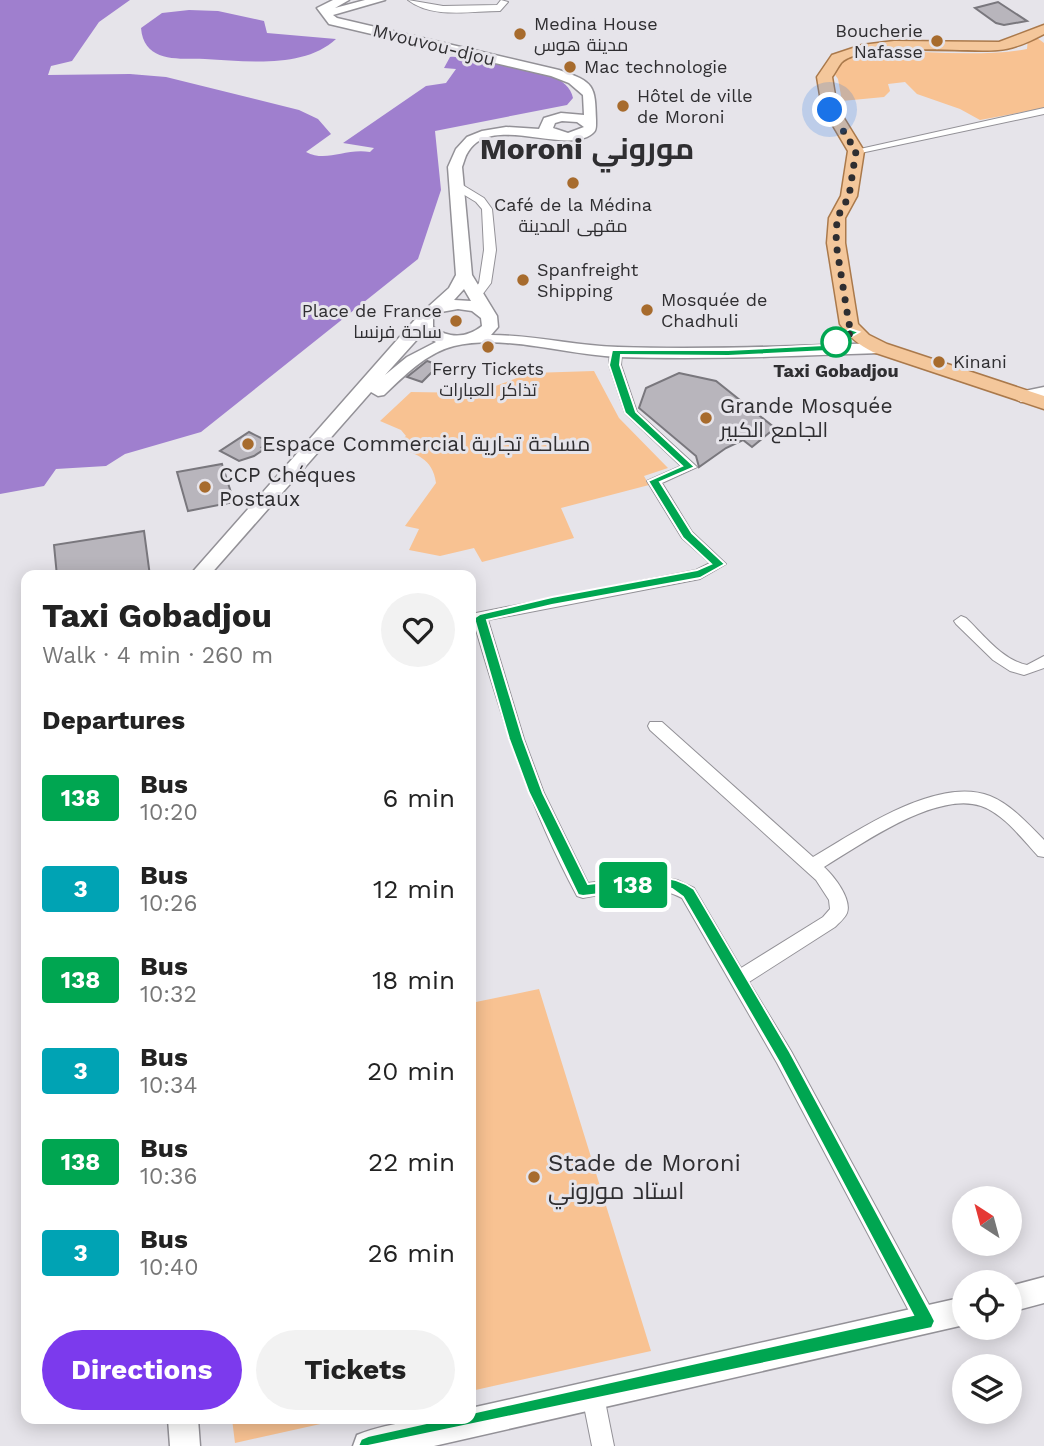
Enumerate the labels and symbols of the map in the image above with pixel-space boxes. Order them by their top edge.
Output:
place label: Medina House مدينة هوس [534,13,658,56]
street label: Mvouvou-djou [371,19,497,70]
place label: Boucherie Nafasse [835,20,923,62]
marker: Medina House مدينة هوس [512,26,528,42]
marker: Boucherie Nafasse [929,33,945,49]
place label: Mac technologie [584,56,727,77]
marker: Mac technologie [562,59,578,75]
place label: Hôtel de ville de Moroni [637,85,753,127]
your location [812,92,847,127]
marker: Hôtel de ville de Moroni [615,98,631,114]
district label: Moroni موروني [480,131,694,173]
marker: Café de la Médina مقهى المدينة [565,175,581,191]
place label: Café de la Médina مقهى المدينة [494,194,652,237]
place label: Spanfreight Shipping [537,259,639,301]
marker: Spanfreight Shipping [515,272,531,288]
place label: Mosquée de Chadhuli [661,289,768,331]
place label: Place de France ساحة فرنسا [302,300,442,343]
marker: Mosquée de Chadhuli [639,302,655,318]
marker: Place de France ساحة فرنسا [448,313,464,329]
marker: Taxi Gobadjou [821,327,851,357]
marker: Ferry Tickets تذاكر العبارات [480,339,496,355]
place label: Kinani [953,351,1007,372]
marker: Kinani [931,354,947,370]
place label: Ferry Tickets تذاكر العبارات [432,358,544,401]
place label: Taxi Gobadjou [773,360,899,381]
place label: Grande Mosquée الجامع الكبير [719,393,893,444]
marker: Grande Mosquée الجامع الكبير [698,410,714,426]
place label: Espace Commercial مساحة تجارية [262,431,590,456]
marker: Espace Commercial مساحة تجارية [240,436,256,452]
place label: CCP Chéques Postaux [219,462,356,511]
marker: CCP Chéques Postaux [197,479,213,495]
line badge: 138 [593,862,673,908]
place label: Stade de Moroni استاد موروني [548,1149,741,1210]
marker: Stade de Moroni استاد موروني [526,1169,542,1185]
north arrow [952,1186,1022,1256]

